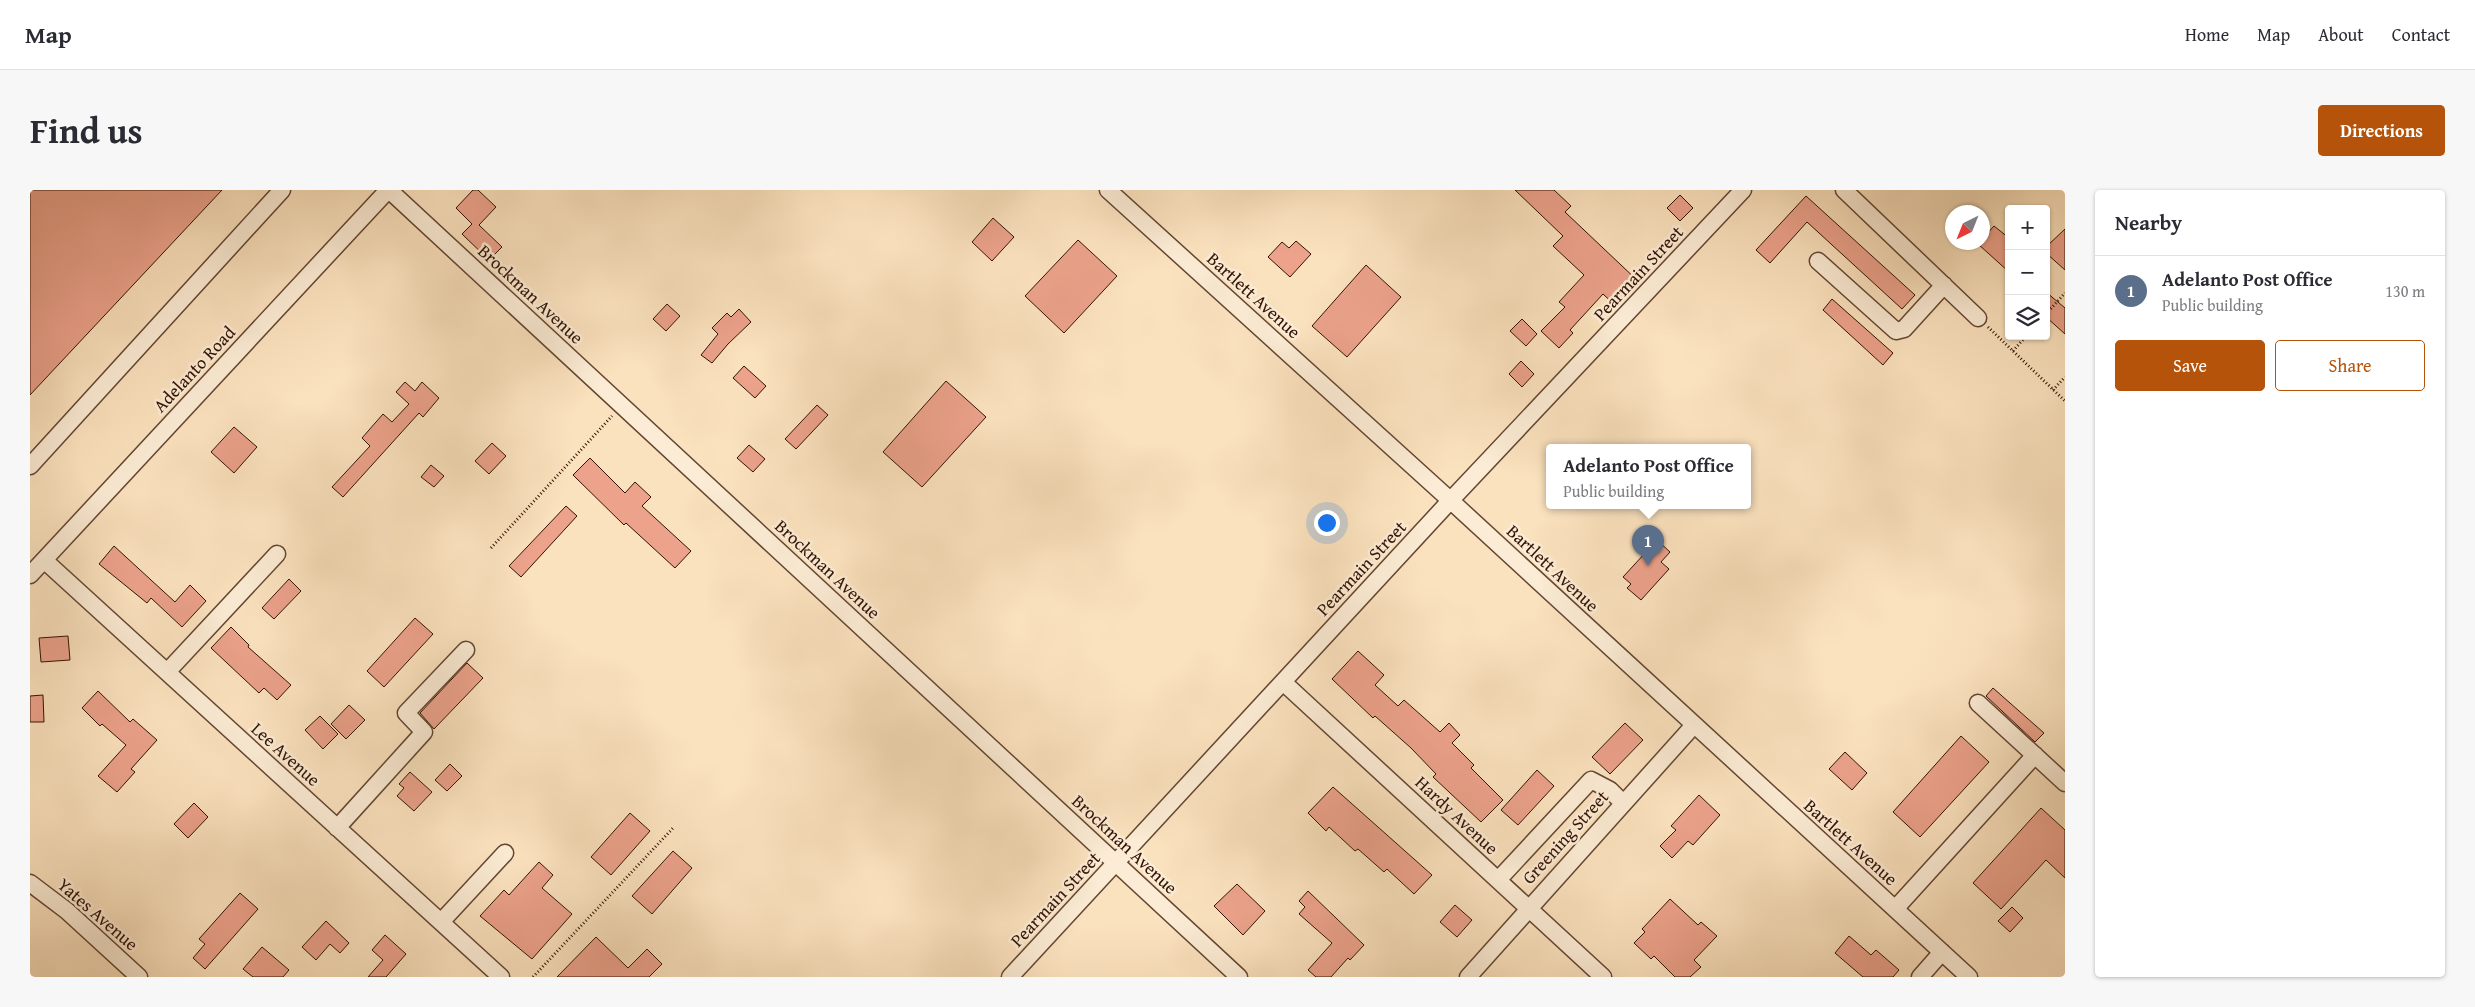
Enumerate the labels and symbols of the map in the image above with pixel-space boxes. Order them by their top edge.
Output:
north arrow [1945,205,1990,250]
street label: Pearmain Street [1587,219,1690,327]
street label: Brockman Avenue [472,238,590,350]
street label: Bartlett Avenue [1201,245,1307,345]
street label: Adelanto Road [147,319,242,418]
your location [1314,510,1340,536]
street label: Brockman Avenue [769,513,887,625]
street label: Pearmain Street [1310,514,1413,622]
street label: Bartlett Avenue [1501,518,1605,618]
pin: 1 [1632,525,1664,566]
street label: Lee Avenue [245,716,327,792]
street label: Hardy Avenue [1409,769,1505,861]
street label: Greening Street [1515,784,1615,890]
street label: Brockman Avenue [1066,788,1184,900]
street label: Bartlett Avenue [1798,792,1904,892]
street label: Pearmain Street [1004,845,1107,953]
street label: Yates Avenue [52,871,144,957]

